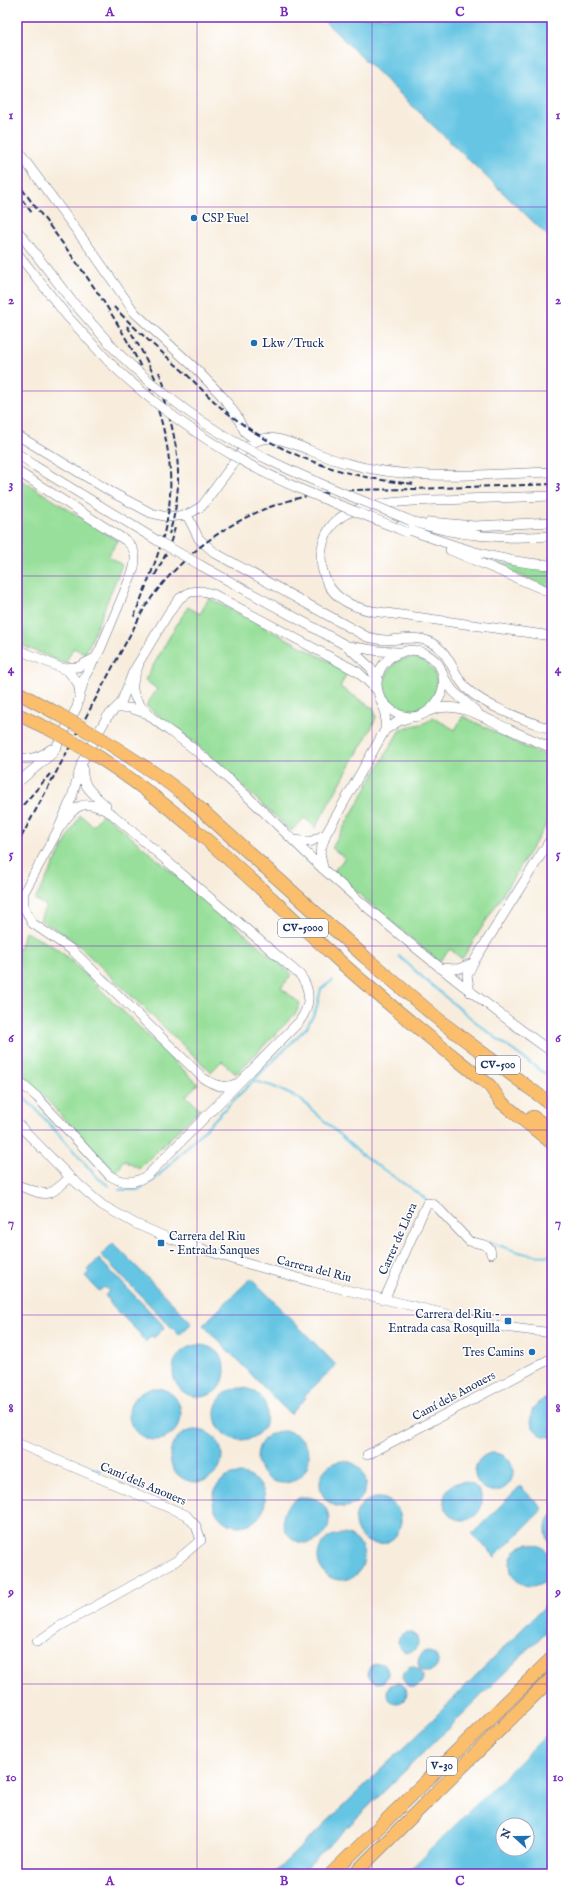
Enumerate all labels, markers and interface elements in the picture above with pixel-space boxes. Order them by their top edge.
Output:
text: A [105,4,116,21]
text: B [280,4,289,21]
text: C [455,4,465,21]
text: 1 [9,107,14,124]
text: 1 [556,107,561,124]
place label: CSP Fuel [202,211,250,226]
marker: CSP Fuel [189,213,199,223]
text: 2 [8,292,14,309]
text: 2 [555,292,561,309]
place label: Lkw / Truck [262,336,325,351]
marker: Lkw / Truck [249,338,259,348]
text: 3 [9,476,14,493]
text: 3 [556,476,561,493]
text: 4 [8,661,15,678]
text: 4 [555,661,562,678]
text: 5 [9,846,14,863]
text: 5 [556,846,561,863]
road number: CV-5000 [278,919,328,937]
text: 6 [8,1030,14,1047]
text: 6 [555,1030,561,1047]
road number: CV-500 [476,1056,520,1074]
street label: Carrer de Llora [375,1200,421,1277]
text: 7 [8,1215,14,1232]
text: 7 [555,1215,561,1232]
place label: Carrera del Riu - Entrada Sanques [169,1229,259,1259]
marker: Carrera del Riu - Entrada Sanques [156,1238,166,1248]
street label: Carrera del Riu [275,1252,353,1286]
place label: Carrera del Riu - Entrada casa Rosquilla [388,1307,501,1337]
marker: Carrera del Riu - Entrada casa Rosquilla [503,1316,513,1326]
place label: Tres Camins [463,1345,524,1360]
marker: Tres Camins [527,1347,537,1357]
street label: Camí dels Anouers [410,1368,498,1424]
text: 8 [8,1400,14,1417]
text: 8 [555,1400,561,1417]
street label: Camí dels Anouers [98,1459,188,1509]
text: 9 [7,1584,14,1601]
text: 9 [554,1584,561,1601]
road number: V-30 [427,1757,457,1775]
text: 10 [5,1769,17,1786]
text: 10 [552,1769,564,1786]
north arrow [495,1817,535,1857]
text: N [498,1826,515,1842]
text: A [105,1873,116,1890]
text: B [280,1873,289,1890]
text: C [455,1873,465,1890]

